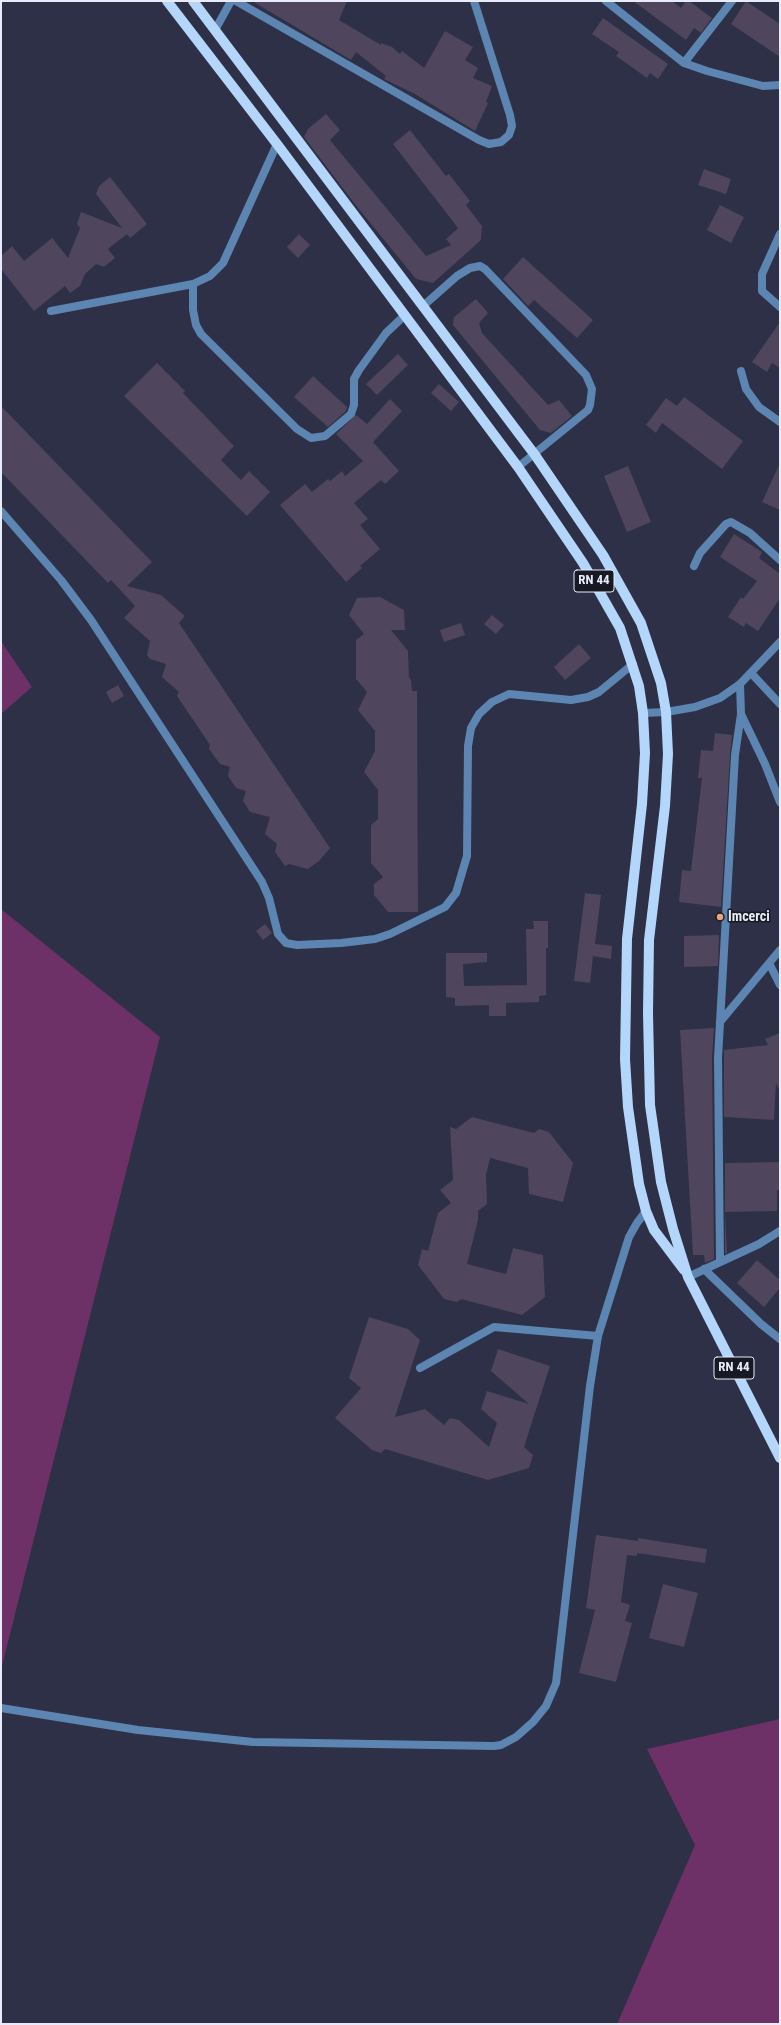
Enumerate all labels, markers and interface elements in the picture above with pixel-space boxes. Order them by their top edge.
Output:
road number: RN 44 [574,570,614,592]
place label: Imcerci [728,909,770,925]
marker: Imcerci [715,912,725,922]
road number: RN 44 [714,1357,754,1379]

